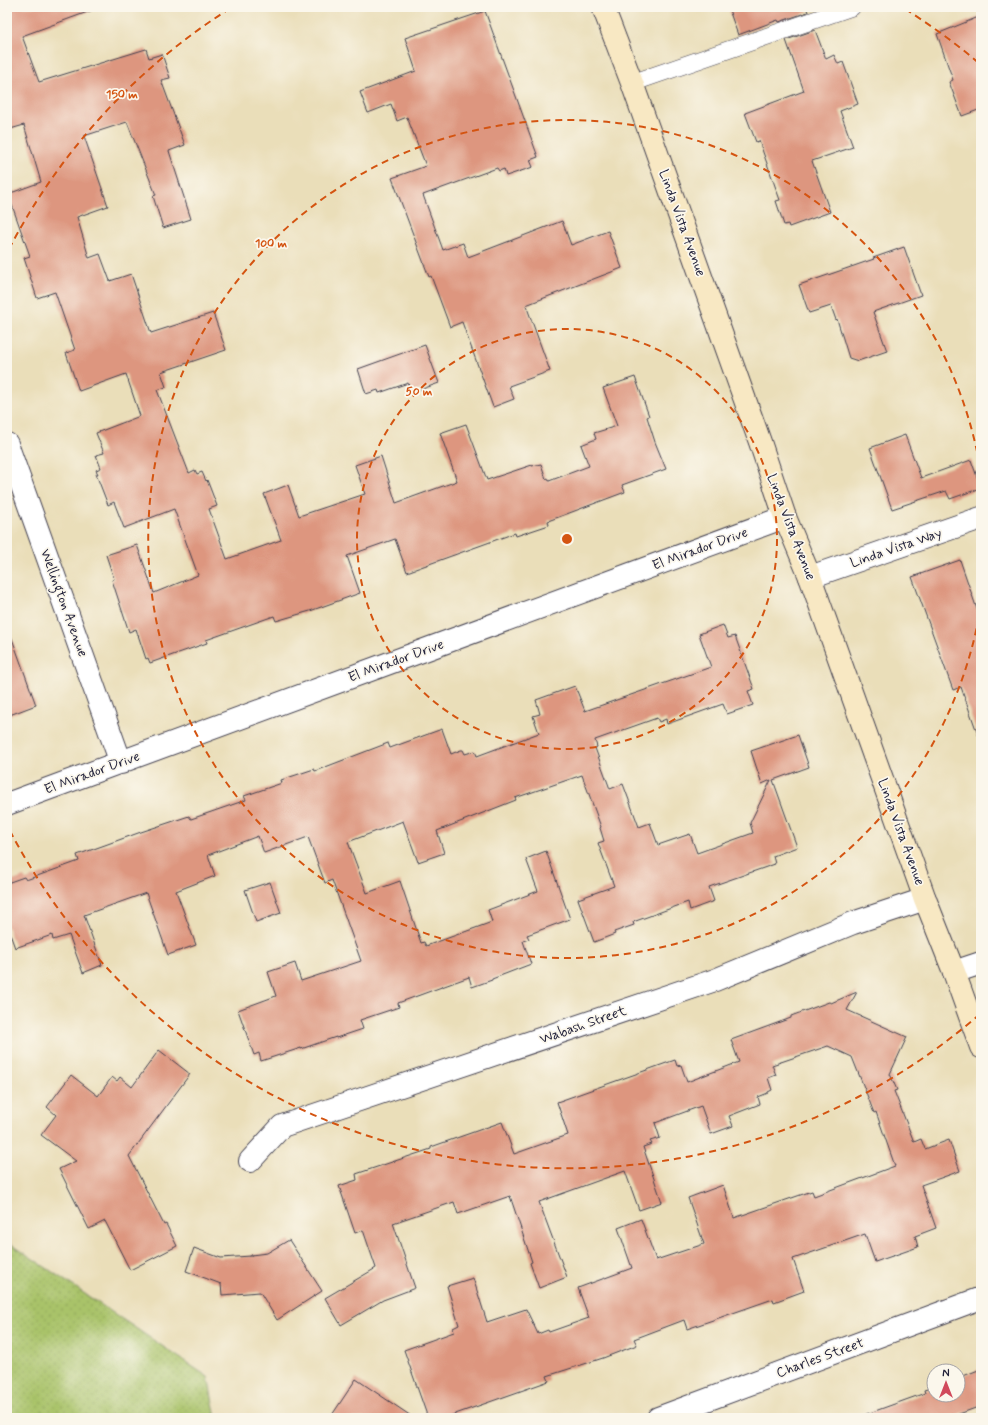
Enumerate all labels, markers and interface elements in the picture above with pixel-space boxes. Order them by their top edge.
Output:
text: 150 m [106,87,138,103]
street label: Linda Vista Avenue [654,167,710,279]
text: 100 m [255,236,288,252]
text: 50 m [406,384,433,400]
street label: Linda Vista Avenue [762,471,820,583]
street label: El Mirador Drive [650,523,750,575]
street label: Linda Vista Way [848,524,944,572]
centre of rings [560,532,574,546]
street label: Wellington Avenue [34,547,92,660]
street label: El Mirador Drive [346,635,446,687]
street label: El Mirador Drive [42,747,142,799]
street label: Linda Vista Avenue [873,776,929,888]
street label: Wabash Street [537,1001,629,1048]
street label: Charles Street [774,1334,867,1382]
north arrow [926,1363,966,1403]
text: N [942,1367,950,1381]

